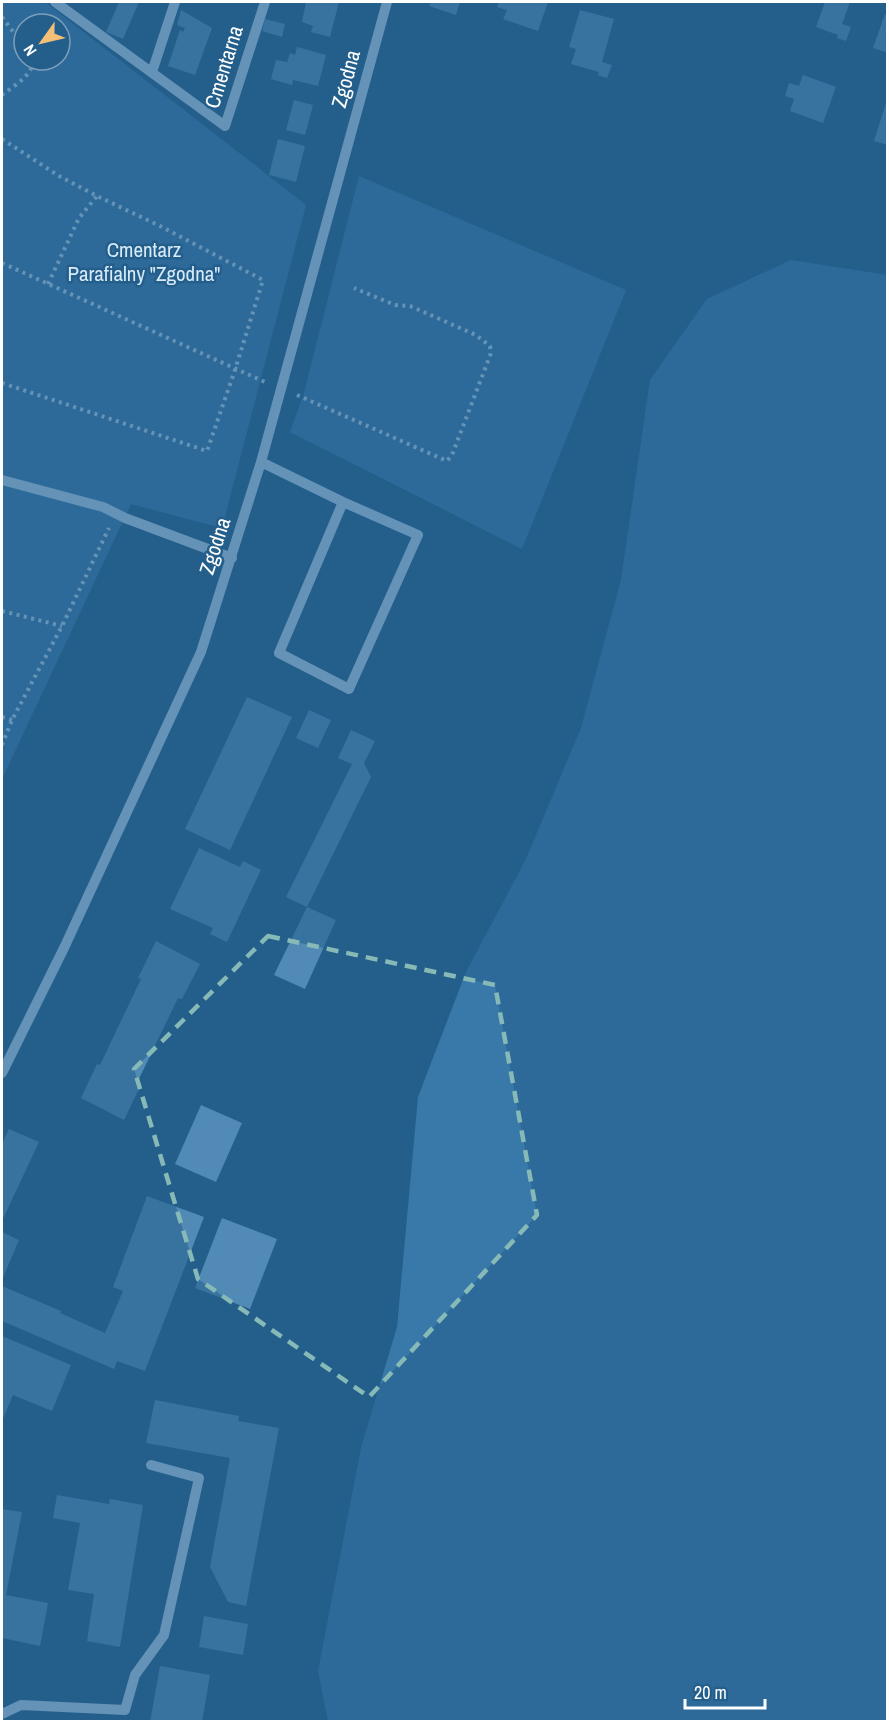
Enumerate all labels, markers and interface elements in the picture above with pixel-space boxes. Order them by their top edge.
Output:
north arrow [12,12,72,72]
street label: Cmentarna [197,21,250,112]
text: N [18,40,41,60]
street label: Zgodna [324,47,367,111]
park label: Cmentarz Parafialny "Zgodna" [68,235,220,288]
street label: Zgodna [192,513,237,578]
scale bar [685,1672,764,1710]
text: 20 m [694,1680,727,1705]

